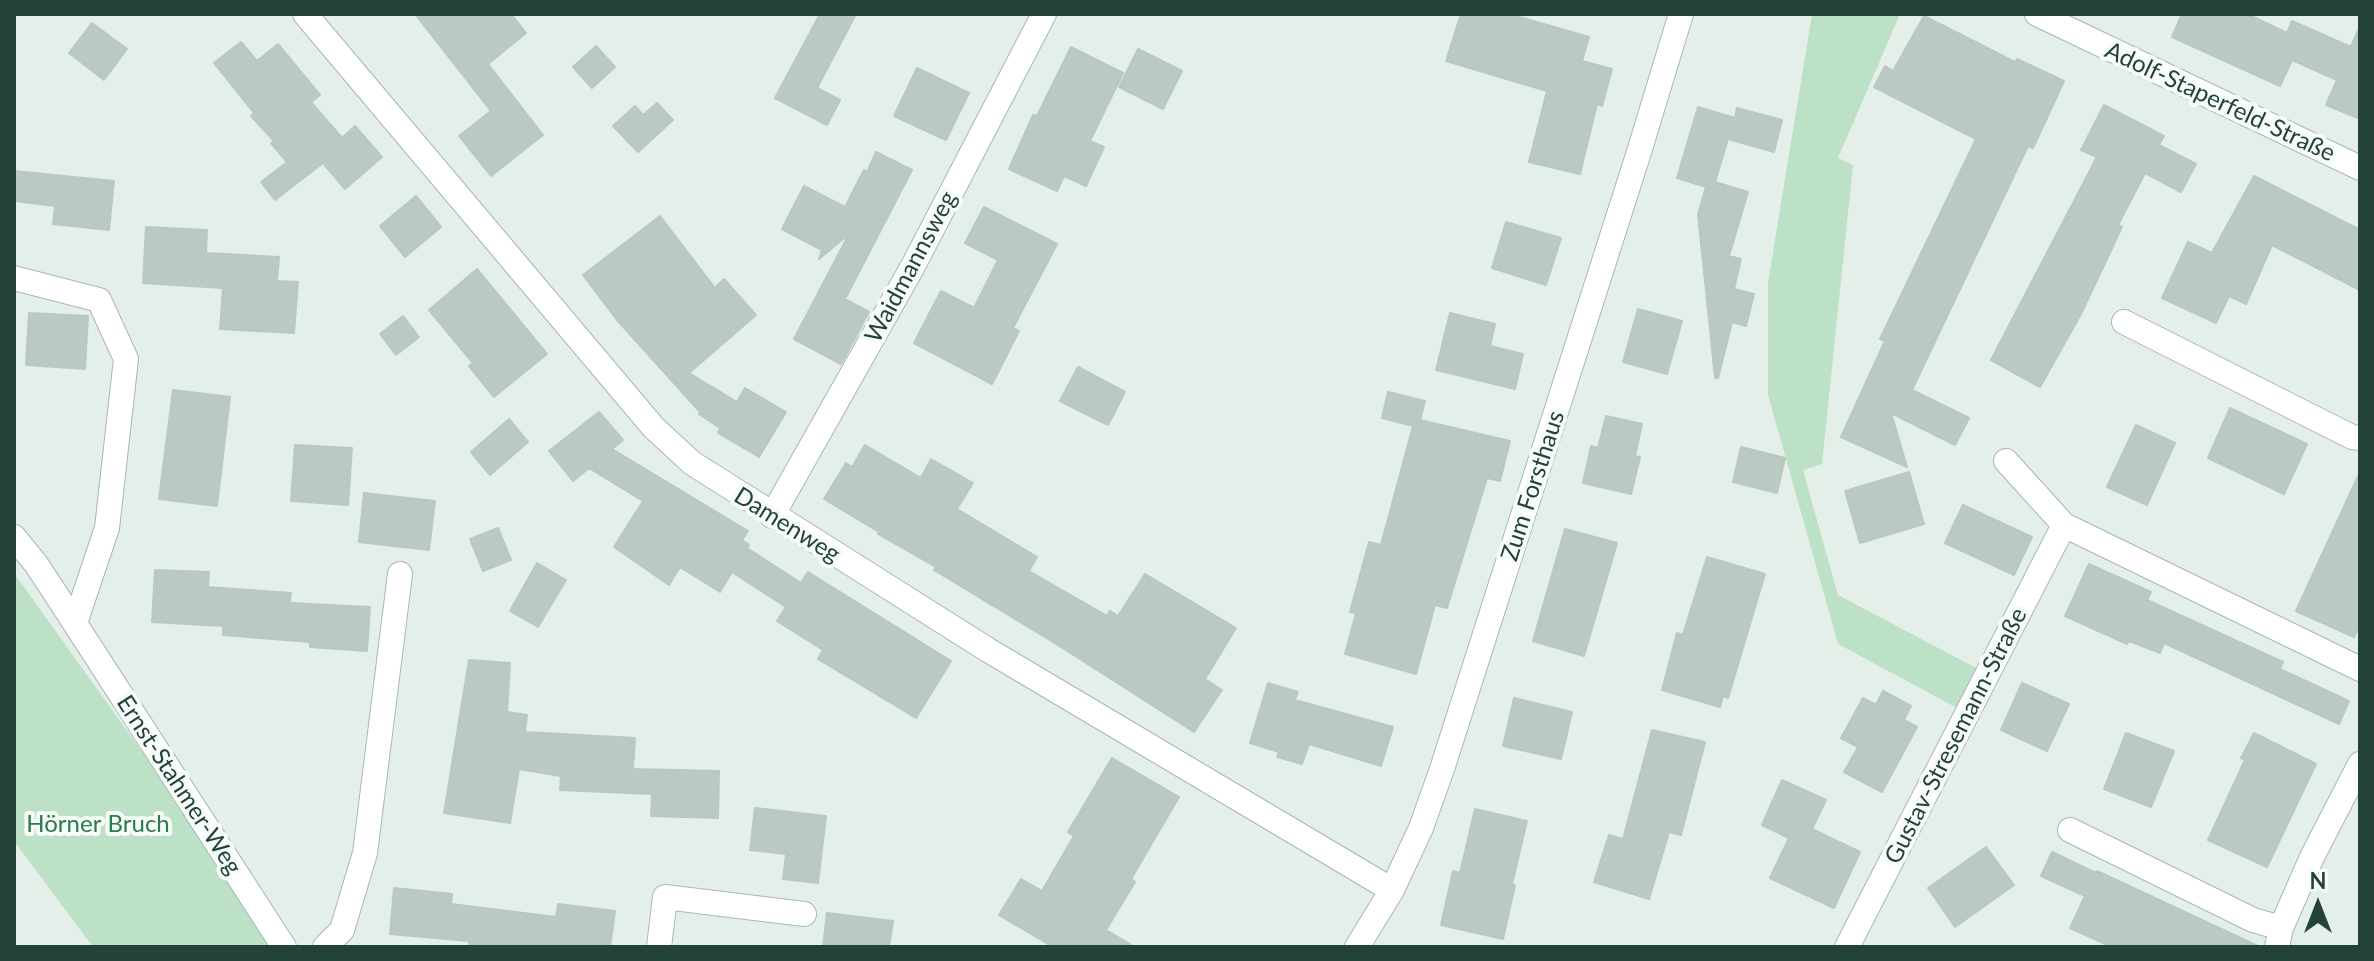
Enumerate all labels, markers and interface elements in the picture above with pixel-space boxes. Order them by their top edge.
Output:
street label: Adolf-Staperfeld-Straße [2100,36,2340,168]
street label: Waidmannsweg [859,186,963,348]
street label: Zum Forsthaus [1495,407,1571,565]
street label: Damenweg [729,481,845,569]
street label: Gustav-Stresemann-Straße [1879,603,2033,869]
street label: Ernst-Stahmer-Weg [110,690,248,880]
park label: Hörner Bruch [26,810,170,838]
north arrow [2278,865,2358,945]
text: N [2310,867,2326,894]

